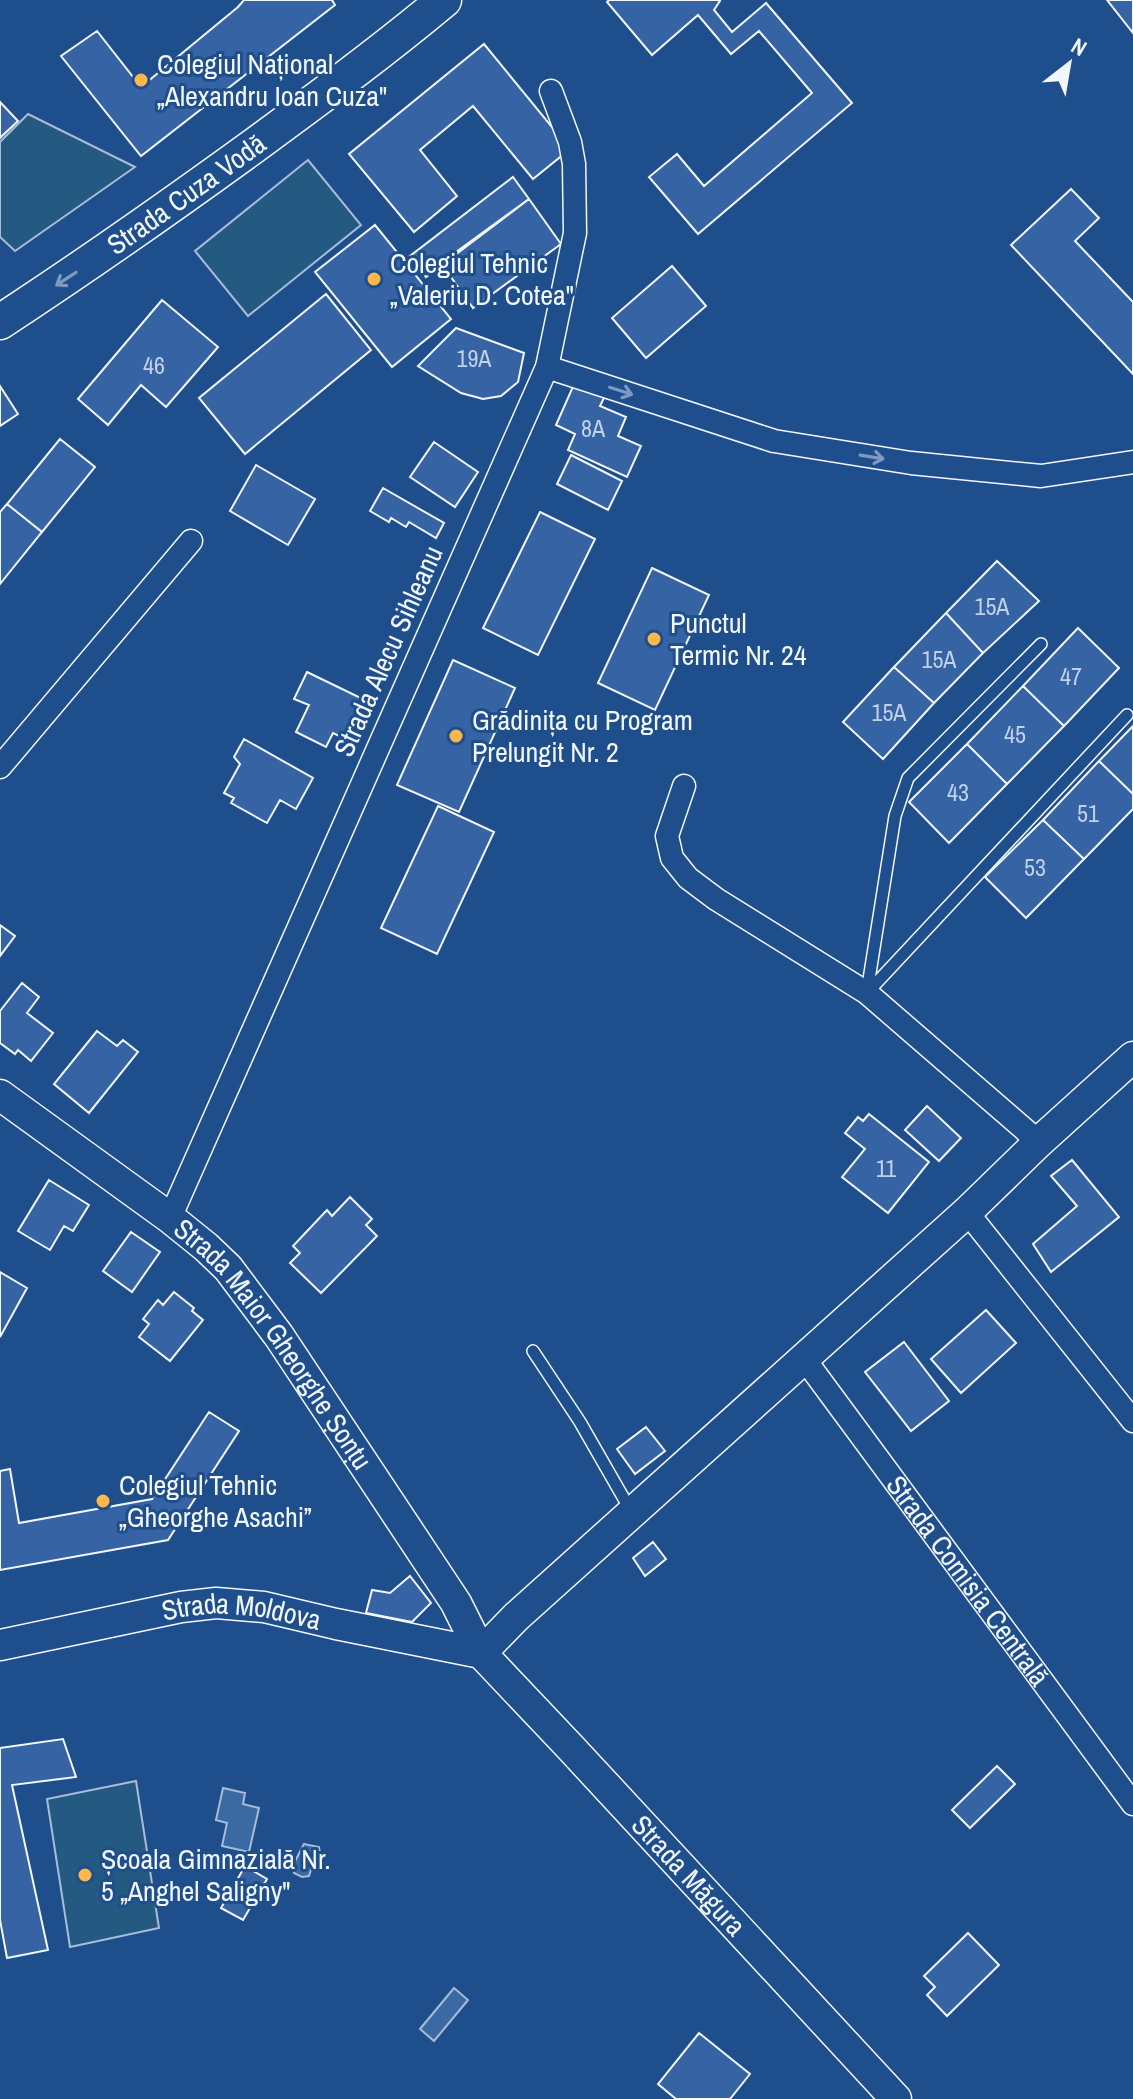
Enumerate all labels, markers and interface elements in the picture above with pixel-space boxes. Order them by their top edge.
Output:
north arrow [1029,24,1109,104]
text: N [1066,31,1093,63]
place label: Colegiul Național „Alexandru Ioan Cuza" [157,45,387,115]
marker: Colegiul Național „Alexandru Ioan Cuza" [132,71,150,89]
street label: Strada Cuza Vodă [99,124,274,263]
place label: Colegiul Tehnic „Valeriu D. Cotea" [390,244,574,314]
marker: Colegiul Tehnic „Valeriu D. Cotea" [365,270,383,288]
one-way arrow [55,271,77,288]
house number: 19A [456,342,492,374]
house number: 46 [143,349,165,381]
one-way arrow [608,385,633,399]
house number: 8A [581,412,606,444]
one-way arrow [859,450,884,465]
street label: Strada Alecu Sihleanu [324,539,452,763]
house number: 15A [974,590,1010,622]
place label: Punctul Termic Nr. 24 [670,604,807,674]
marker: Punctul Termic Nr. 24 [645,630,663,648]
house number: 15A [921,643,957,675]
house number: 47 [1060,660,1082,692]
house number: 15A [871,696,907,728]
place label: Grădinița cu Program Prelungit Nr. 2 [472,701,693,771]
house number: 45 [1004,718,1026,750]
marker: Grădinița cu Program Prelungit Nr. 2 [447,727,465,745]
house number: 43 [947,776,969,808]
house number: 51 [1077,797,1099,829]
house number: 53 [1024,851,1046,883]
house number: 11 [876,1152,896,1184]
street label: Strada Maior Gheorghe Șonțu [166,1210,381,1477]
place label: Colegiul Tehnic „Gheorghe Asachi” [119,1466,312,1536]
street label: Strada Comisia Centrală [878,1468,1059,1694]
marker: Colegiul Tehnic „Gheorghe Asachi” [94,1492,112,1510]
street label: Strada Moldova [158,1584,325,1639]
street label: Strada Măgura [623,1807,755,1944]
place label: Școala Gimnazială Nr. 5 „Anghel Saligny" [101,1840,331,1910]
marker: Școala Gimnazială Nr. 5 „Anghel Saligny" [76,1866,94,1884]

